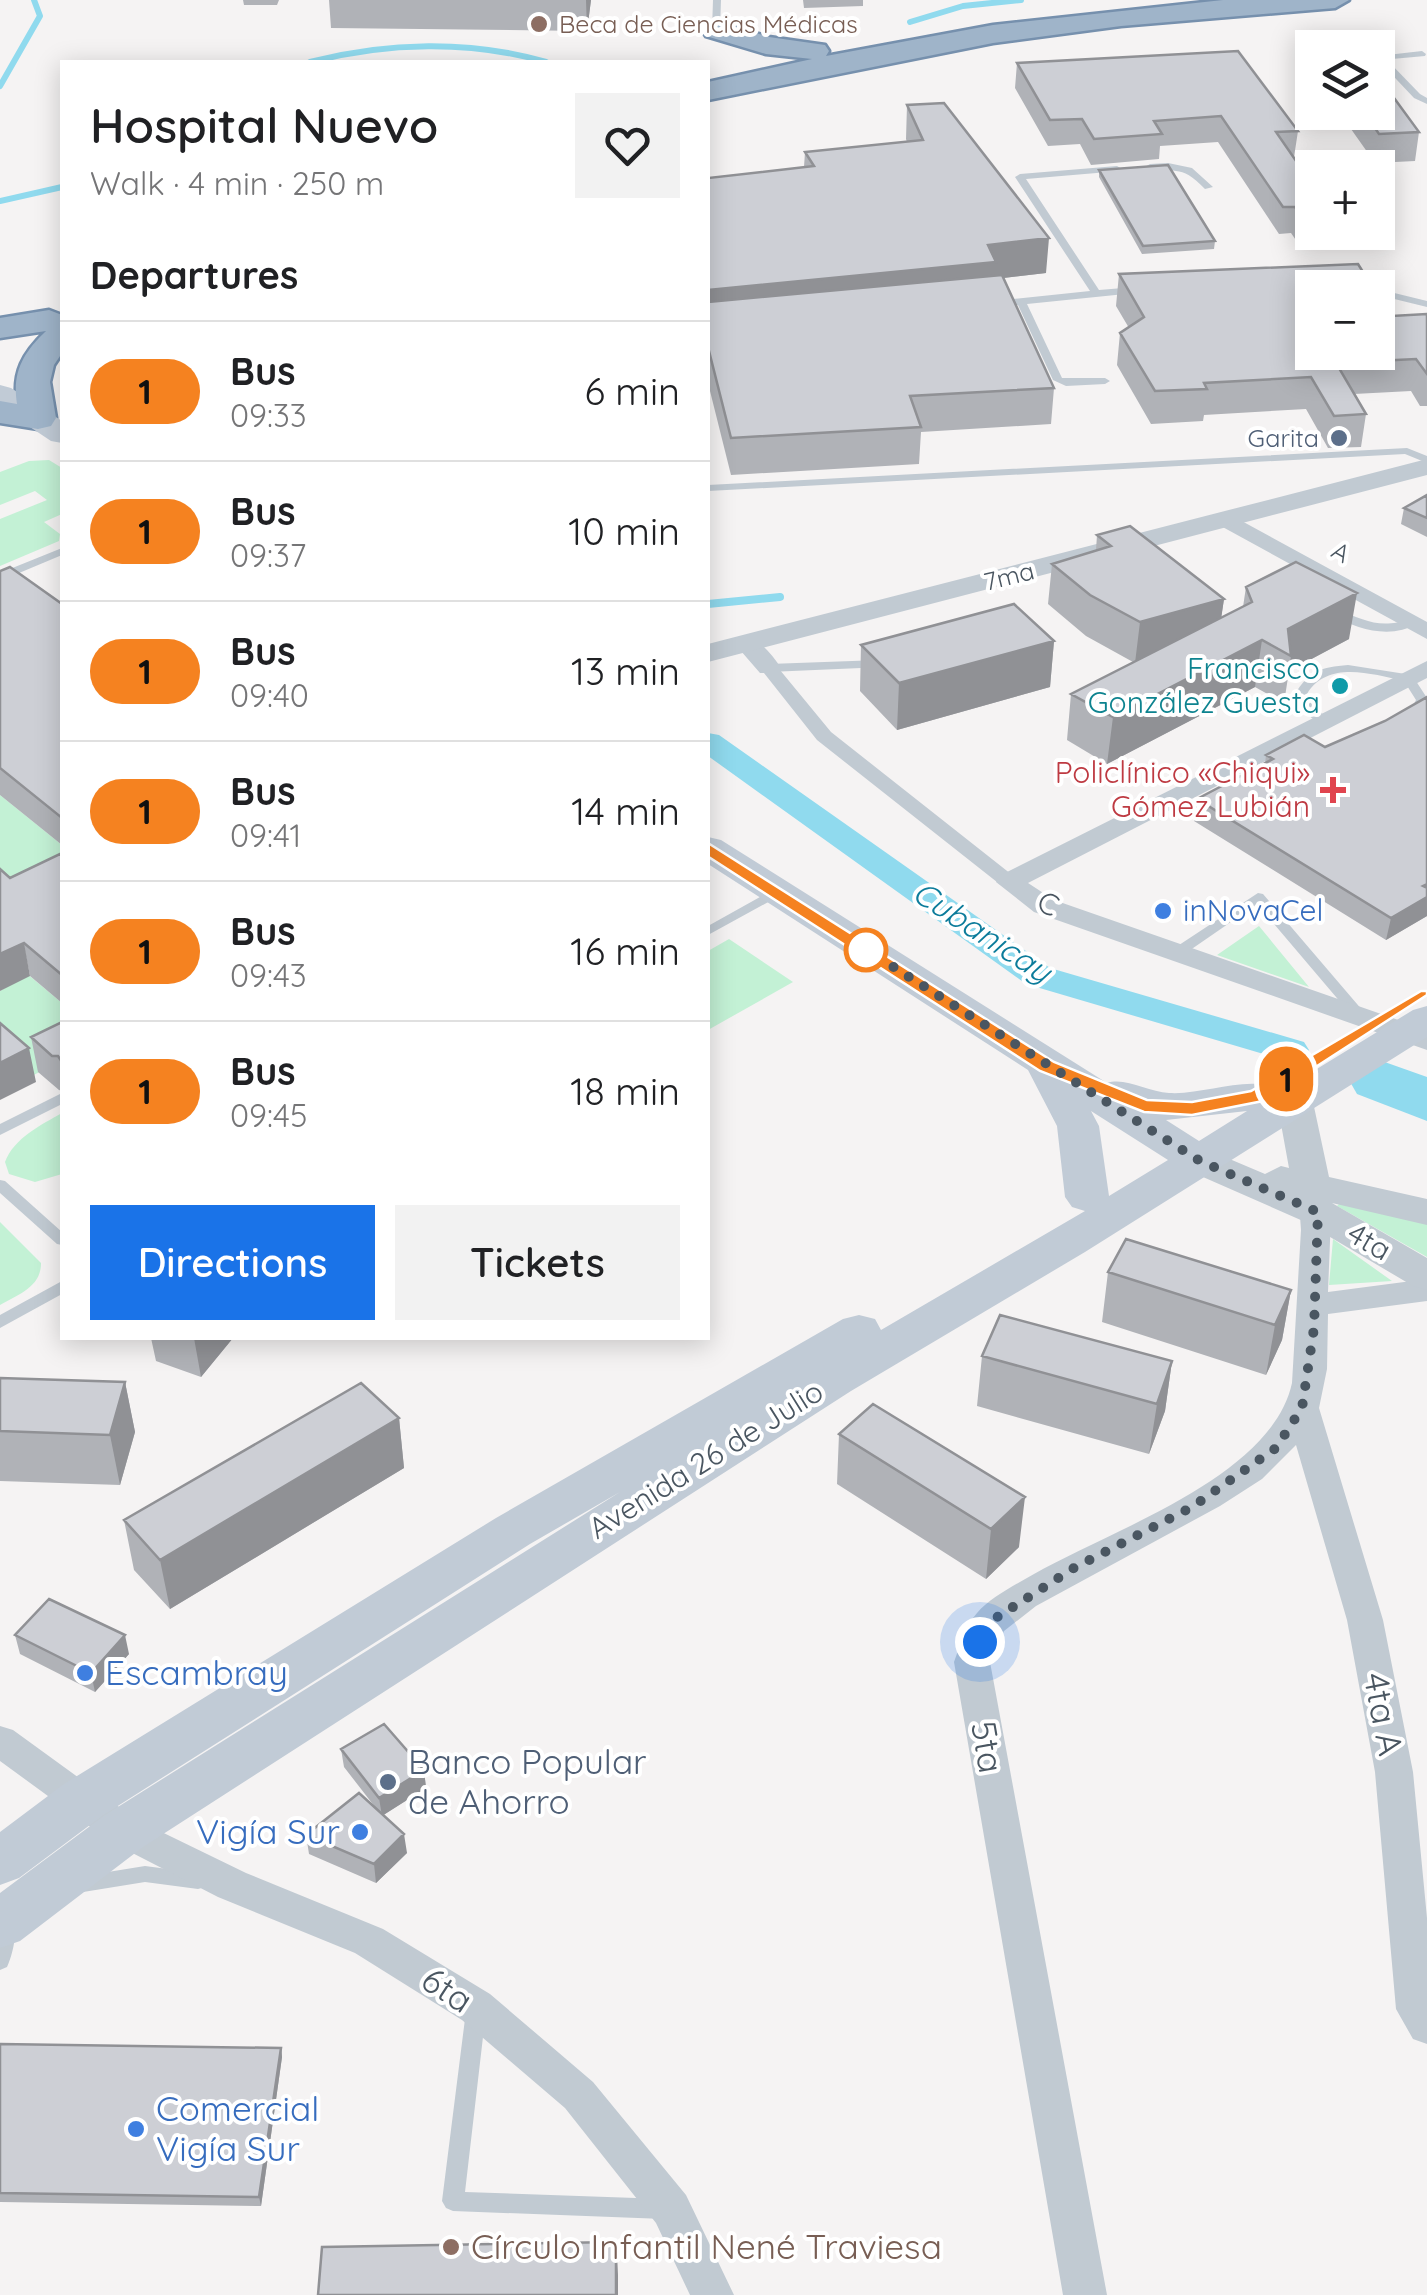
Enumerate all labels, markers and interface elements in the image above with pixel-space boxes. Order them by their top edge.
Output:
place label: Beca de Ciencias Médicas [559,8,858,39]
marker: Beca de Ciencias Médicas [528,13,550,35]
map controls [1295,30,1395,370]
button: layers [1295,30,1395,130]
button: heart [575,93,680,198]
text: Hospital Nuevo [90,95,438,155]
button: + [1295,150,1395,250]
text: Walk · 4 min · 250 m [90,163,384,203]
text: Departures [90,251,298,299]
button: − [1295,270,1395,370]
text: Bus [230,347,296,395]
text: 6 min [584,367,680,415]
text: 1 [138,369,152,413]
text: 09:33 [230,395,306,435]
place label: Garita [1248,422,1319,453]
marker: Garita [1328,427,1350,449]
text: Bus [230,487,296,535]
text: 10 min [568,507,680,555]
text: 1 [138,509,152,553]
street label: A [1326,534,1356,569]
text: 09:37 [230,535,306,575]
street label: 7ma [980,554,1037,597]
text: Bus [230,627,296,675]
text: 13 min [571,647,680,695]
text: 1 [138,649,152,693]
place label: Francisco González Guesta [1088,649,1320,721]
text: 09:40 [230,675,309,715]
marker: Francisco González Guesta [1329,675,1351,697]
place label: Policlínico «Chiqui» Gómez Lubián [1055,753,1310,825]
text: Bus [230,767,296,815]
marker: Policlínico «Chiqui» Gómez Lubián [1320,777,1346,803]
text: 14 min [571,787,680,835]
text: 1 [138,789,152,833]
text: 09:41 [230,815,301,855]
water label: Cubanicay [906,872,1061,992]
street label: C [1031,882,1066,924]
place label: inNovaCel [1183,891,1323,929]
marker: inNovaCel [1152,900,1174,922]
text: Bus [230,907,296,955]
text: 16 min [570,927,680,975]
text: 1 [138,929,152,973]
unlabelled marker [845,929,887,971]
text: 09:43 [230,955,307,995]
line badge: 1 [1254,1046,1318,1112]
text: Bus [230,1047,296,1095]
text: 1 [1279,1057,1293,1101]
text: 18 min [570,1067,680,1115]
text: 1 [138,1069,152,1113]
text: 09:45 [230,1095,307,1135]
button: Directions [90,1205,375,1320]
button: Tickets [395,1205,680,1320]
street label: 4ta [1341,1214,1398,1269]
street label: Avenida 26 de Julio [581,1372,830,1547]
your location [955,1617,1005,1667]
place label: Escambray [105,1650,288,1694]
marker: Escambray [74,1662,96,1684]
street label: 4ta A [1354,1669,1414,1759]
street label: 5ta [962,1717,1014,1776]
place label: Banco Popular de Ahorro [408,1739,647,1823]
marker: Banco Popular de Ahorro [377,1771,399,1793]
place label: Vigía Sur [196,1809,340,1853]
marker: Vigía Sur [349,1821,371,1843]
street label: 6ta [414,1957,481,2022]
place label: Comercial Vigía Sur [156,2086,319,2170]
marker: Comercial Vigía Sur [125,2118,147,2140]
place label: Círculo Infantil Nené Traviesa [471,2224,942,2268]
marker: Círculo Infantil Nené Traviesa [440,2236,462,2258]

